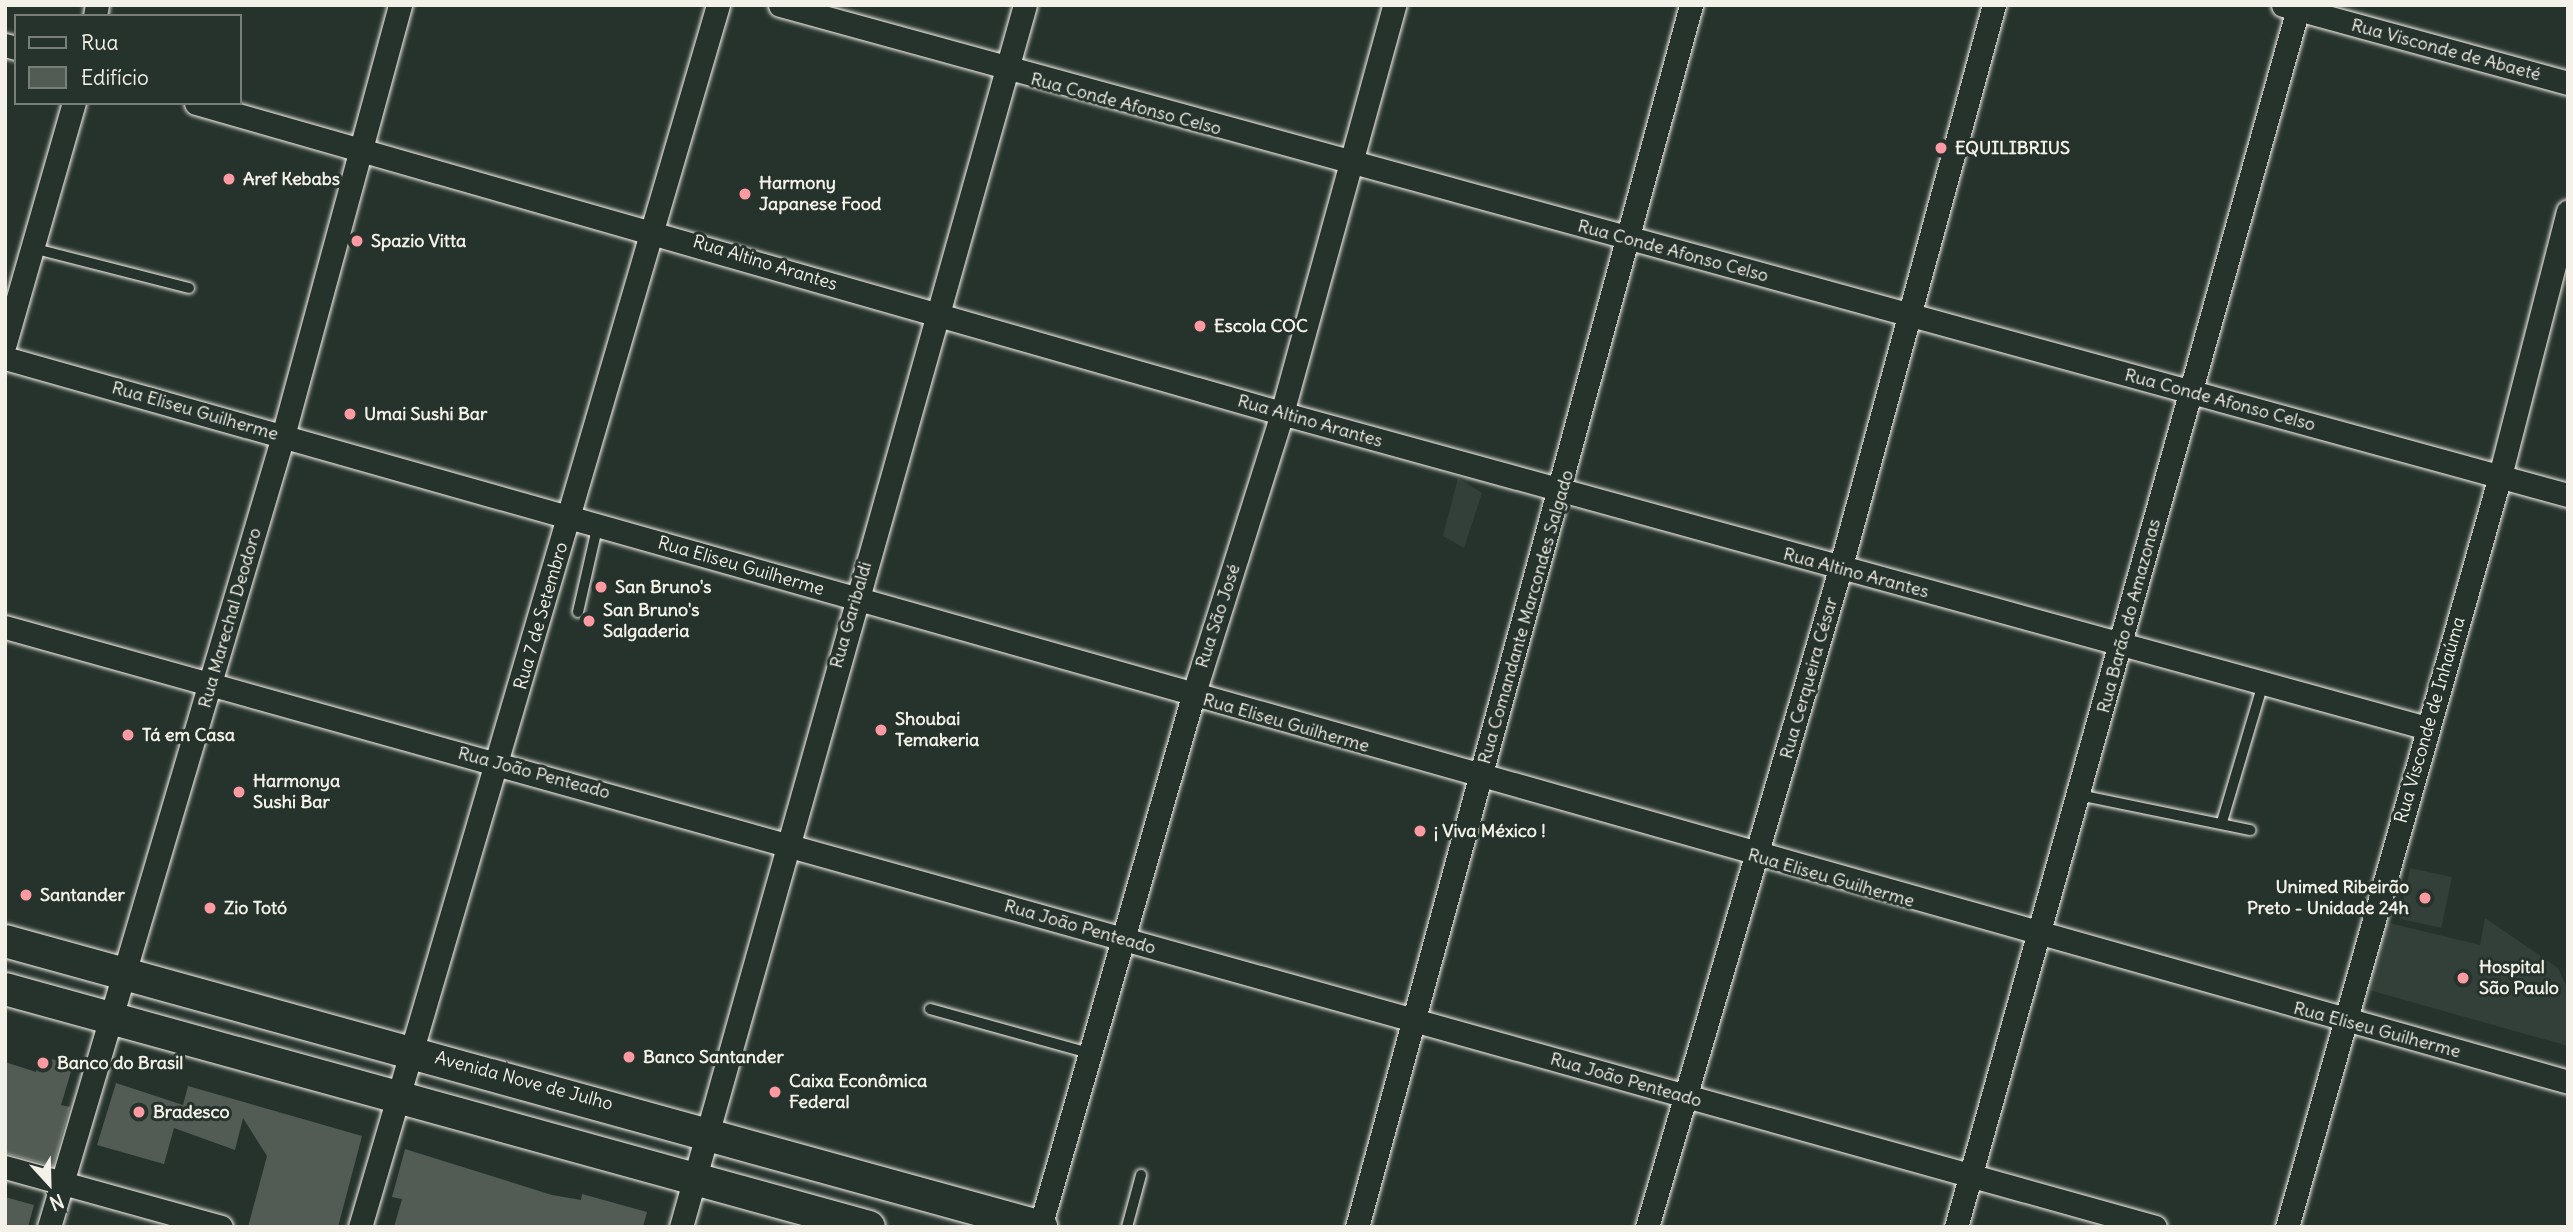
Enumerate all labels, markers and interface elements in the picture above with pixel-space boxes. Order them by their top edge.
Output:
legend [14,14,242,105]
street label: Rua Visconde de Abaeté [2349,14,2543,86]
text: Rua [81,29,118,56]
text: Edifício [81,64,149,91]
street label: Rua Conde Afonso Celso [1028,68,1224,140]
place label: EQUILIBRIUS [1955,137,2070,159]
marker: EQUILIBRIUS [1933,140,1949,156]
place label: Aref Kebabs [243,168,340,190]
marker: Aref Kebabs [221,171,237,187]
place label: Harmony Japanese Food [759,173,881,216]
marker: Harmony Japanese Food [737,186,753,202]
street label: Rua Conde Afonso Celso [1575,215,1771,287]
place label: Spazio Vitta [371,230,466,252]
street label: Rua Altino Arantes [690,231,840,295]
marker: Spazio Vitta [349,233,365,249]
place label: Escola COC [1214,315,1308,337]
marker: Escola COC [1192,318,1208,334]
street label: Rua Conde Afonso Celso [2122,364,2318,436]
street label: Rua Eliseu Guilherme [109,377,281,445]
street label: Rua Altino Arantes [1235,390,1385,452]
place label: Umai Sushi Bar [364,403,487,425]
marker: Umai Sushi Bar [342,406,358,422]
street label: Rua Comandante Marcondes Salgado [1474,467,1578,767]
street label: Rua Barão do Amazonas [2093,517,2165,715]
street label: Rua Marechal Deodoro [194,525,266,711]
street label: Rua Eliseu Guilherme [655,532,827,600]
street label: Rua 7 de Setembro [510,540,572,692]
street label: Rua Altino Arantes [1781,543,1931,603]
street label: Rua Garibaldi [825,559,877,671]
street label: Rua São José [1191,561,1245,671]
place label: San Bruno's [615,576,712,598]
marker: San Bruno's [593,579,609,595]
street label: Rua Cerqueira César [1776,595,1842,761]
place label: San Bruno's Salgaderia [603,600,700,642]
marker: San Bruno's Salgaderia [581,613,597,629]
street label: Rua Visconde de Inhaúma [2390,614,2470,826]
street label: Rua Eliseu Guilherme [1200,689,1372,757]
place label: Shoubai Temakeria [895,709,979,752]
marker: Shoubai Temakeria [873,722,889,738]
place label: Tá em Casa [142,724,235,746]
marker: Tá em Casa [120,727,136,743]
street label: Rua João Penteado [456,742,612,804]
place label: Harmonya Sushi Bar [253,771,340,814]
marker: Harmonya Sushi Bar [231,784,247,800]
place label: ¡ Viva México ! [1434,820,1546,842]
marker: ¡ Viva México ! [1412,823,1428,839]
street label: Rua Eliseu Guilherme [1745,844,1917,912]
place label: Unimed Ribeirão Preto - Unidade 24h [2247,877,2409,920]
place label: Santander [40,884,125,906]
marker: Santander [18,887,34,903]
marker: Unimed Ribeirão Preto - Unidade 24h [2415,888,2435,908]
street label: Rua João Penteado [1002,895,1158,959]
place label: Zio Totó [224,897,287,919]
marker: Zio Totó [202,900,218,916]
place label: Hospital São Paulo [2479,957,2559,1000]
marker: Hospital São Paulo [2453,968,2473,988]
street label: Rua Eliseu Guilherme [2291,997,2463,1063]
place label: Banco Santander [643,1046,784,1068]
street label: Avenida Nove de Julho [433,1047,615,1115]
street label: Rua João Penteado [1548,1048,1704,1112]
marker: Banco Santander [621,1049,637,1065]
place label: Banco do Brasil [57,1052,183,1074]
marker: Banco do Brasil [35,1055,51,1071]
place label: Caixa Econômica Federal [789,1071,927,1114]
marker: Caixa Econômica Federal [767,1084,783,1100]
place label: Bradesco [153,1101,230,1123]
marker: Bradesco [131,1104,147,1120]
north arrow [14,1148,84,1218]
text: N [46,1189,67,1216]

